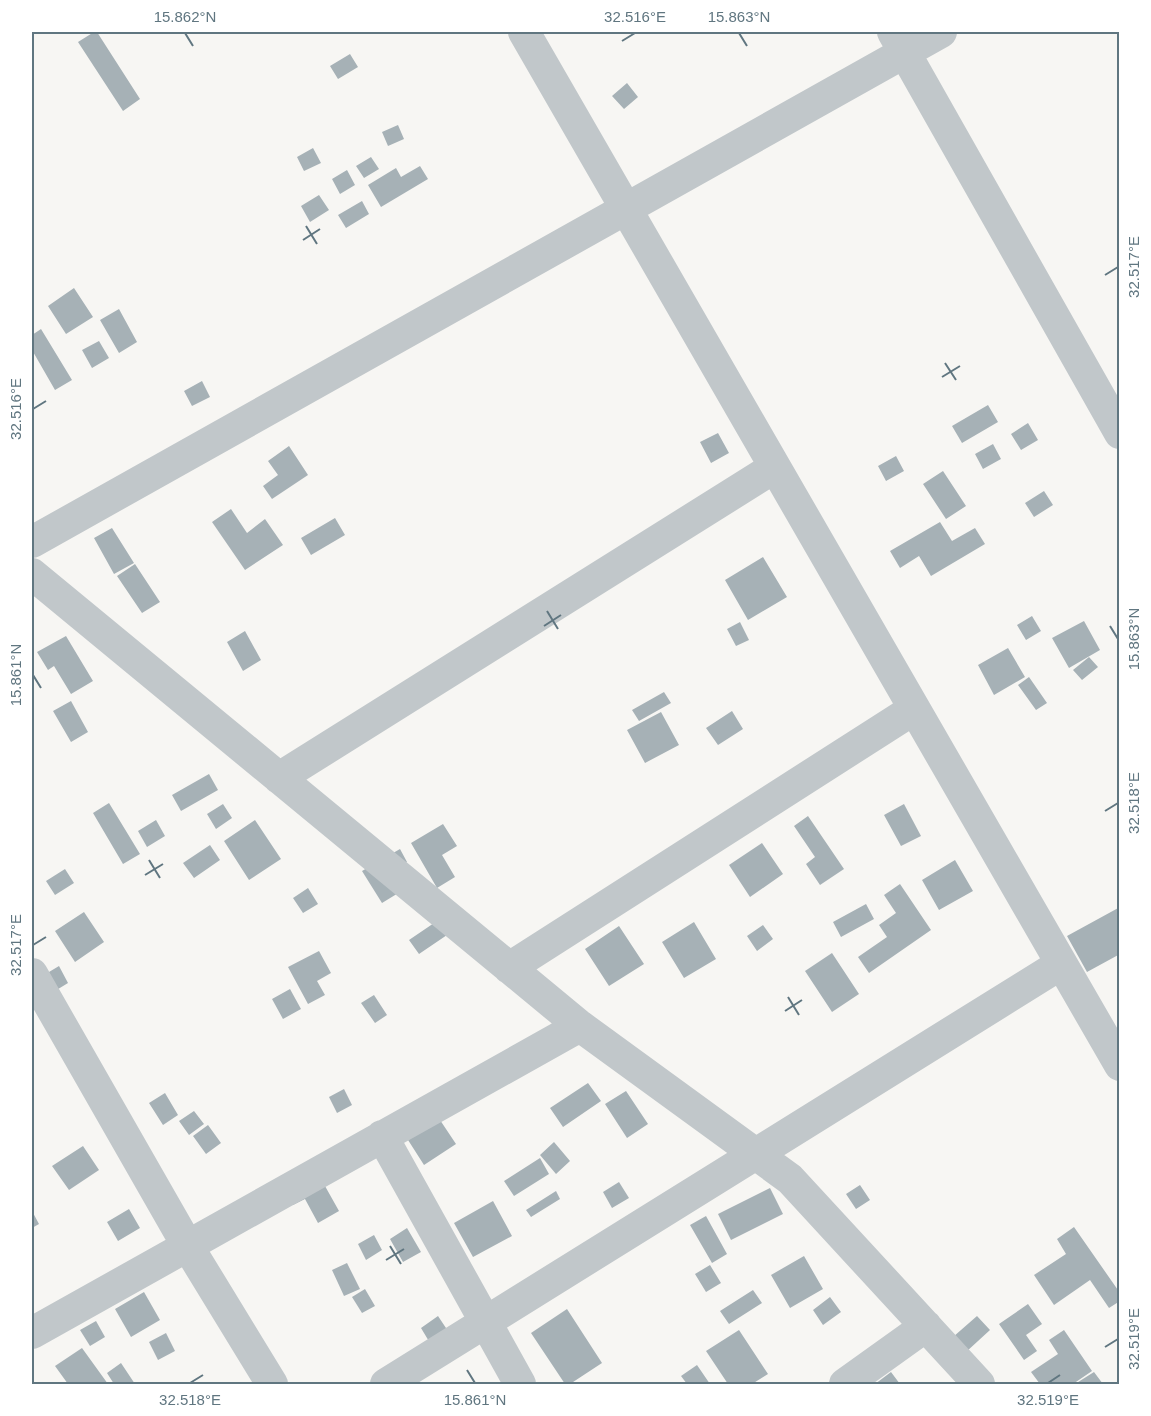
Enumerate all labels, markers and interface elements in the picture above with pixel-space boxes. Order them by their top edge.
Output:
text: 15.862°N [154,8,216,25]
text: 32.516°E [604,8,666,25]
text: 15.863°N [708,8,770,25]
text: 32.517°E [1125,236,1142,298]
text: 32.516°E [7,378,24,440]
text: 15.863°N [1125,608,1142,670]
text: 15.861°N [7,644,24,706]
text: 32.518°E [1125,772,1142,834]
text: 32.517°E [7,914,24,976]
text: 32.519°E [1125,1308,1142,1370]
text: 32.518°E [159,1391,221,1408]
text: 15.861°N [444,1391,506,1408]
text: 32.519°E [1017,1391,1079,1408]

